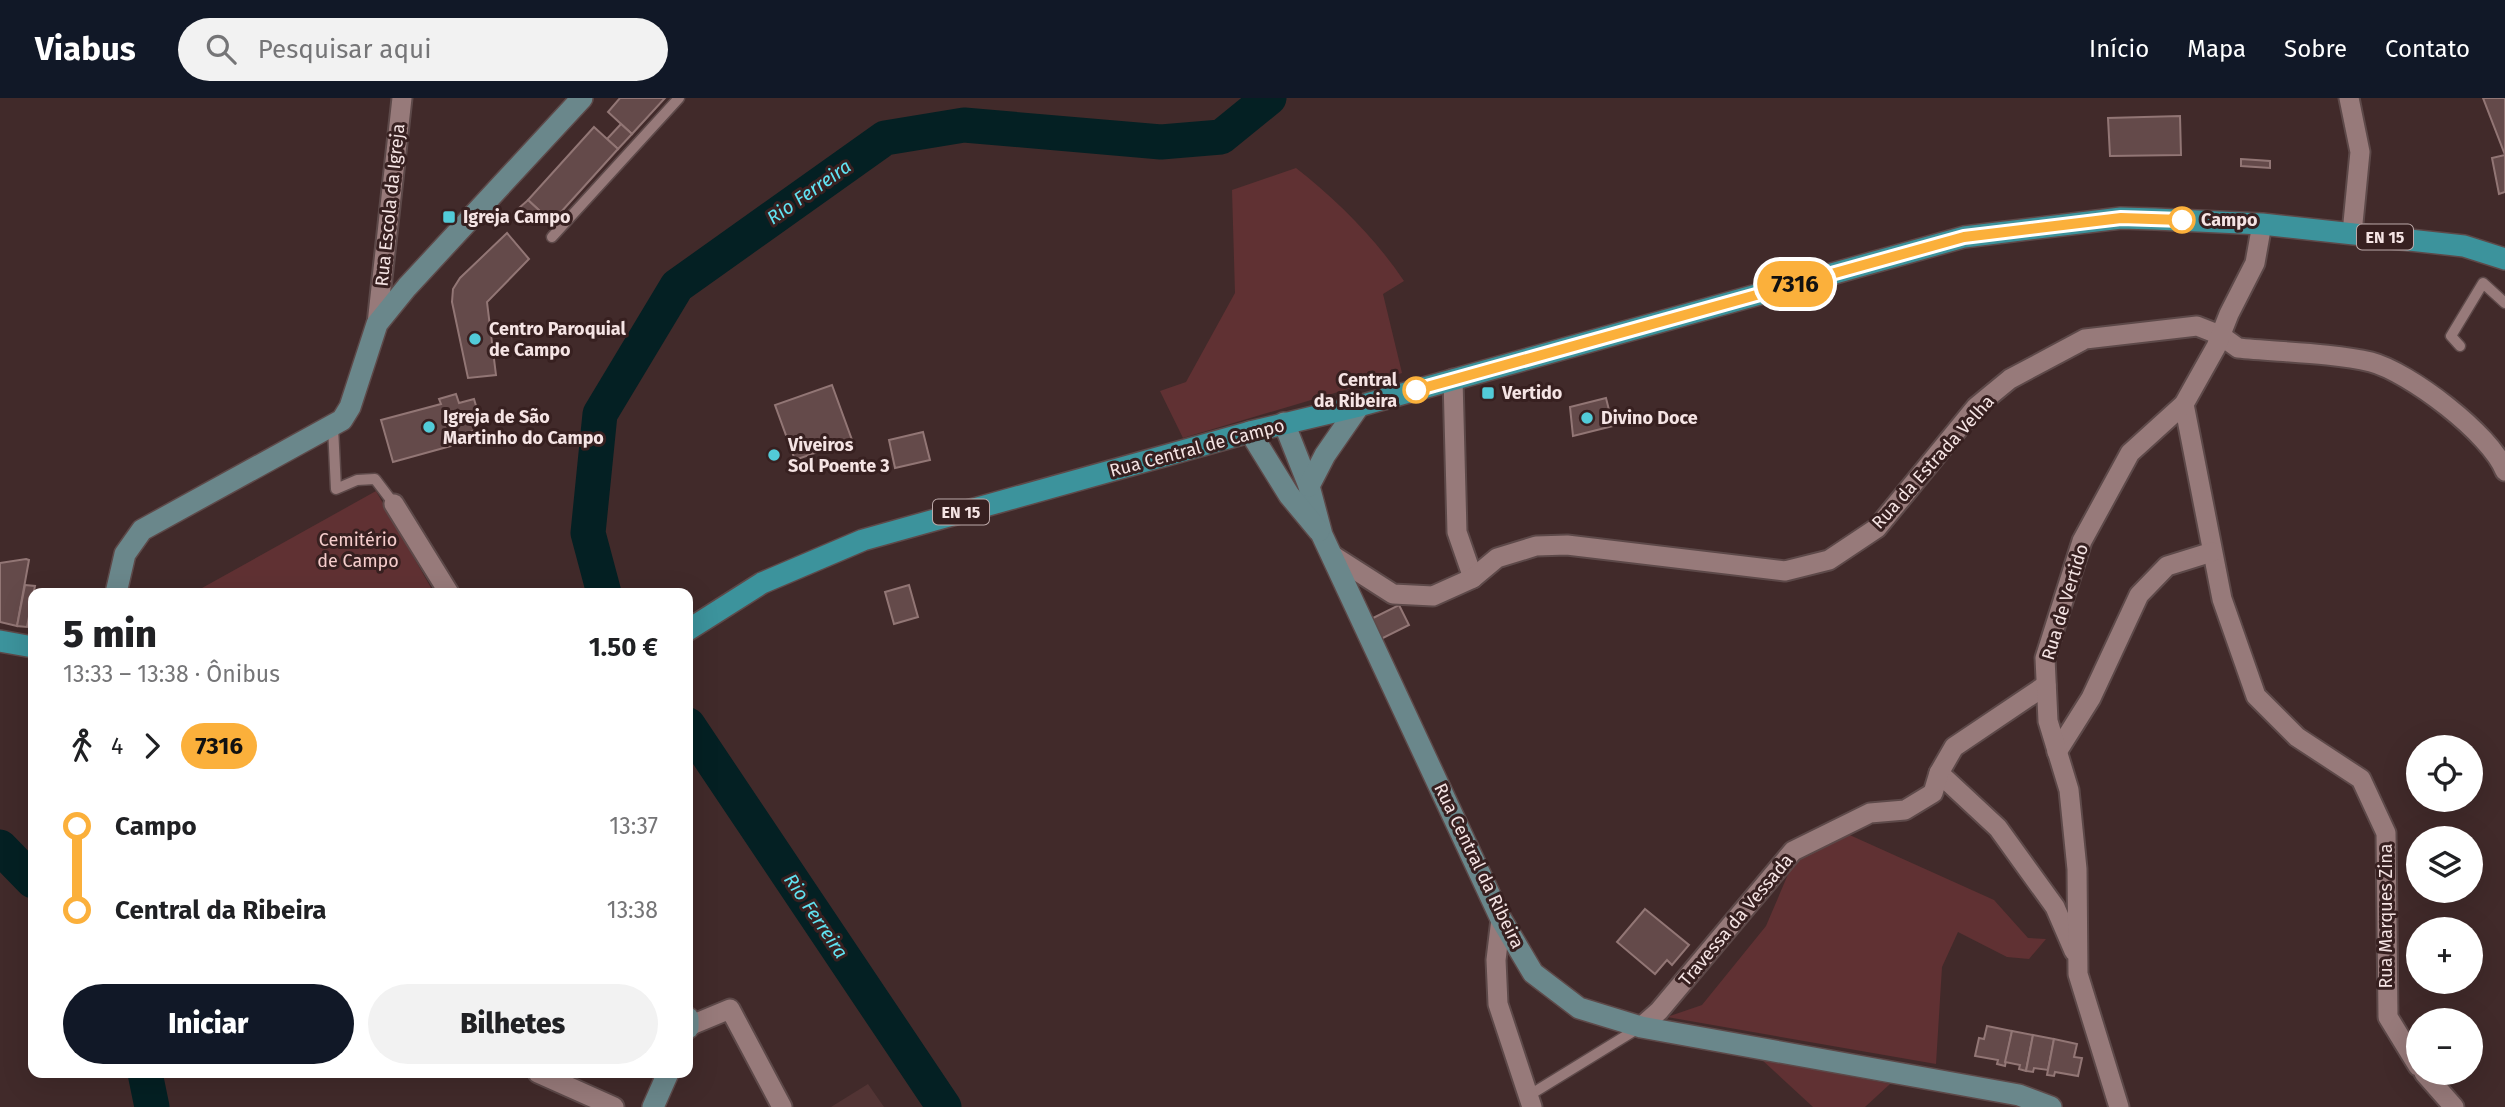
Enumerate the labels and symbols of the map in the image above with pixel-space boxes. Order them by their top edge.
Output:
street label: Rua Escola da Igreja [371,123,409,287]
water label: Rio Ferreira [762,155,856,229]
place label: Igreja Campo [463,206,571,228]
marker: Campo [2169,207,2195,233]
marker: Igreja Campo [441,209,457,225]
place label: Campo [2201,209,2258,231]
road number: EN 15 [2357,225,2413,250]
line badge: 7316 [1746,261,1844,307]
place label: Centro Paroquial de Campo [489,318,626,361]
marker: Centro Paroquial de Campo [467,331,483,347]
place label: Central da Ribeira [1314,369,1398,412]
marker: Central da Ribeira [1403,377,1429,403]
place label: Vertido [1501,382,1562,404]
marker: Vertido [1480,385,1496,401]
street label: Rua da Estrada Velha [1867,391,1999,533]
place label: Igreja de São Martinho do Campo [443,406,604,449]
place label: Divino Doce [1601,407,1698,429]
marker: Divino Doce [1579,410,1595,426]
street label: Rua Central de Campo [1107,414,1287,482]
marker: Igreja de São Martinho do Campo [421,419,437,435]
place label: Viveiros Sol Poente 3 [787,434,890,477]
marker: Viveiros Sol Poente 3 [766,447,782,463]
road number: EN 15 [933,500,989,524]
park label: Cemitério de Campo [317,529,399,572]
street label: Rua de Vertido [2037,541,2093,663]
street label: Rua Central da Ribeira [1429,780,1529,952]
street label: Rua Marques Zina [2375,843,2397,989]
street label: Travessa da Vessada [1674,849,1798,991]
water label: Rio Ferreira [779,869,853,963]

